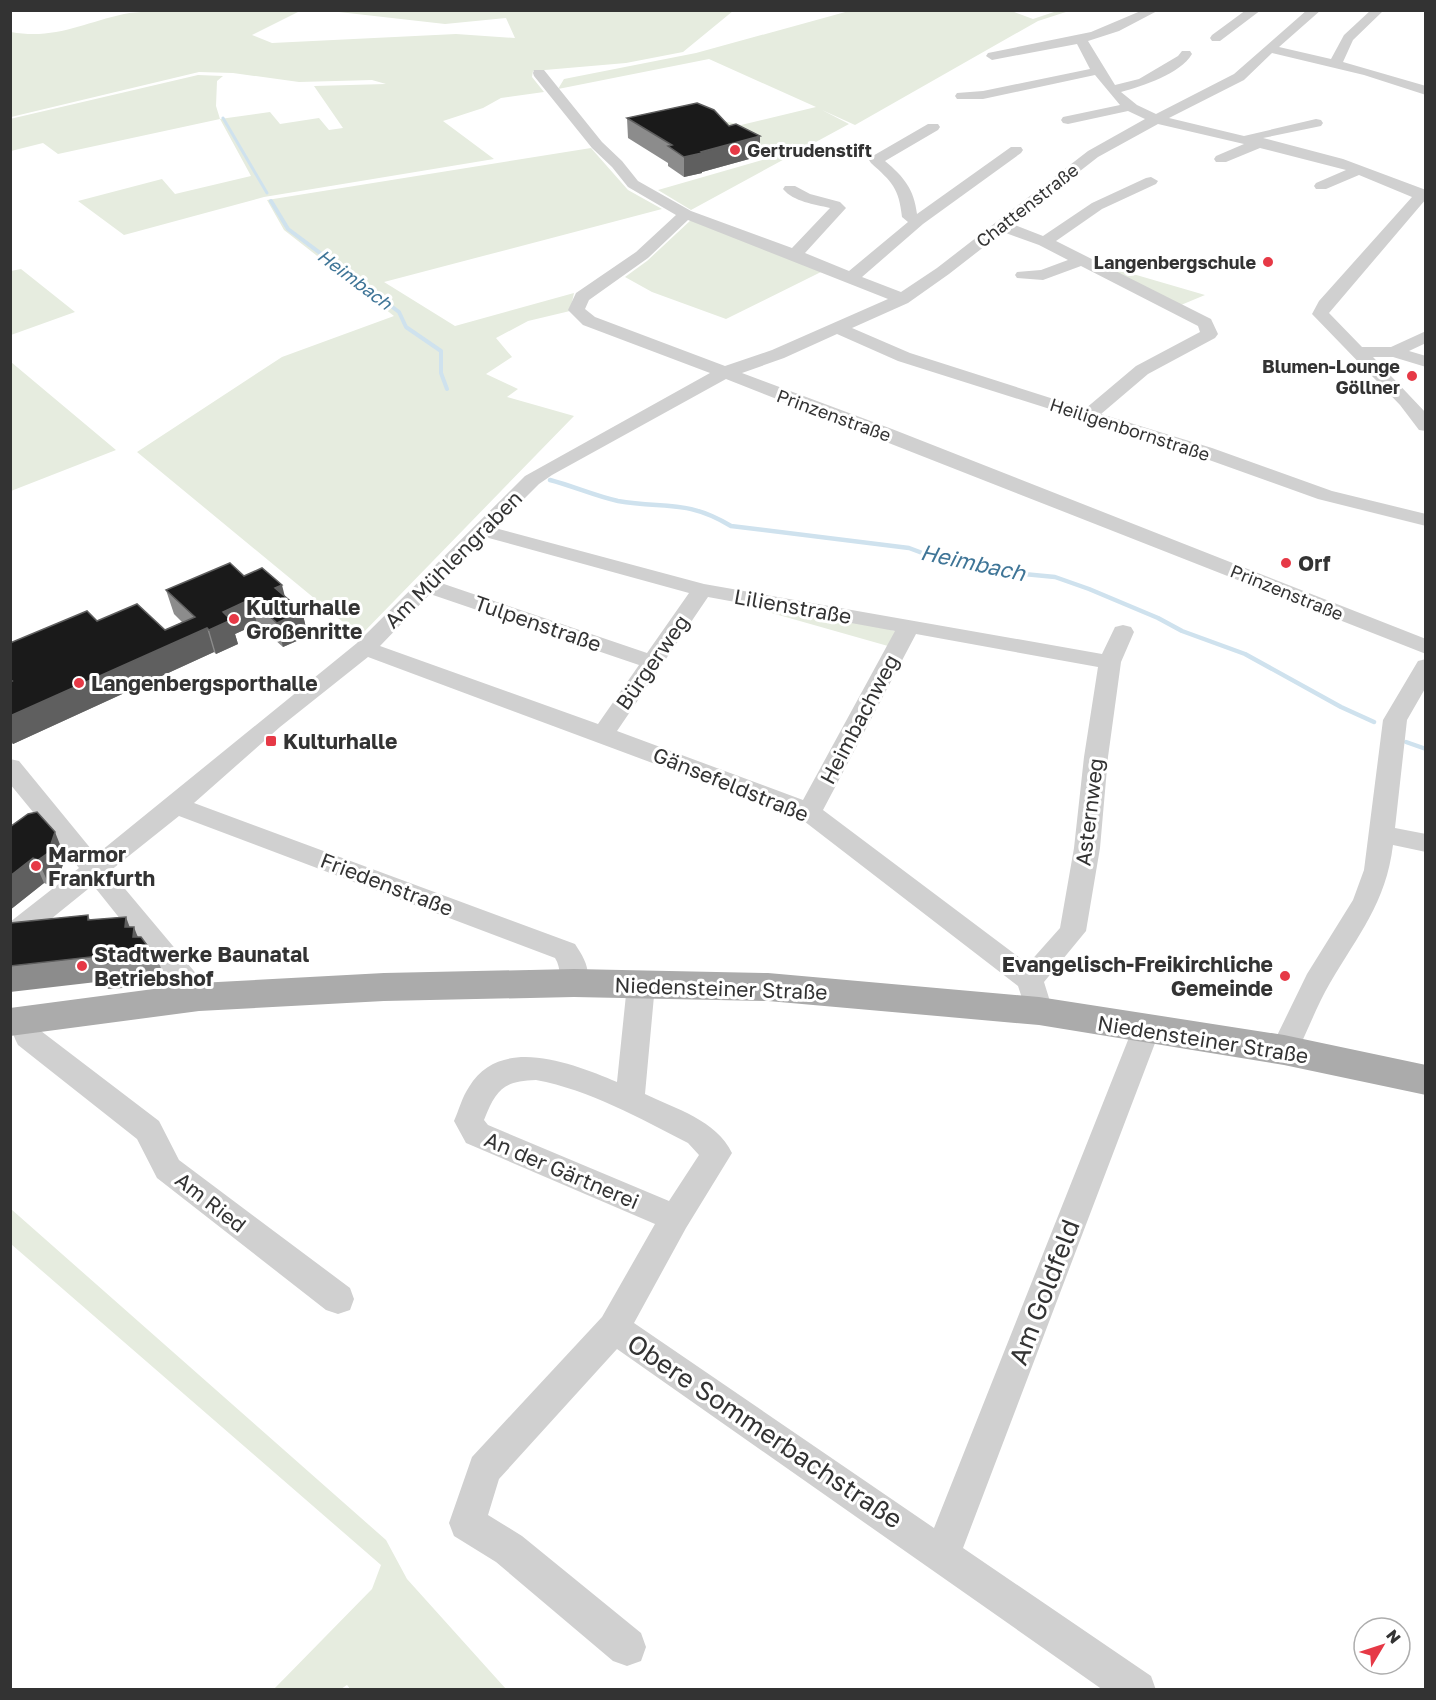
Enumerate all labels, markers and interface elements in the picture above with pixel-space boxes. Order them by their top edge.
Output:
place label: Gertrudenstift [747,139,872,161]
marker: Gertrudenstift [728,143,742,157]
street label: Chattenstraße [972,158,1082,252]
water label: Heimbach [314,244,397,315]
place label: Langenbergschule [1094,251,1256,273]
marker: Langenbergschule [1261,255,1275,269]
place label: Blumen-Lounge Göllner [1262,355,1400,398]
marker: Blumen-Lounge Göllner [1405,369,1419,383]
street label: Prinzenstraße [774,384,894,446]
street label: Heiligenbornstraße [1047,393,1213,465]
street label: Am Mühlengraben [379,485,527,633]
water label: Heimbach [918,538,1029,587]
place label: Orf [1298,550,1331,576]
marker: Orf [1279,556,1293,570]
street label: Prinzenstraße [1227,559,1347,625]
street label: Lilienstraße [732,583,854,629]
street label: Tulpenstraße [471,589,605,657]
place label: Kulturhalle Großenritte [246,594,362,644]
street label: Bürgerweg [610,609,694,715]
marker: Kulturhalle Großenritte [227,612,241,626]
street label: Heimbachweg [814,650,904,788]
place label: Langenbergsporthalle [91,670,318,696]
marker: Langenbergsporthalle [72,676,86,690]
place label: Kulturhalle [283,728,397,754]
marker: Kulturhalle [264,734,278,748]
street label: Gänsefeldstraße [649,741,813,827]
street label: Asternweg [1069,757,1109,867]
place label: Marmor Frankfurth [48,841,155,891]
street label: Friedenstraße [317,847,457,921]
marker: Marmor Frankfurth [29,859,43,873]
place label: Stadtwerke Baunatal Betriebshof [94,941,309,991]
place label: Evangelisch-Freikirchliche Gemeinde [1002,951,1273,1001]
marker: Stadtwerke Baunatal Betriebshof [75,959,89,973]
marker: Evangelisch-Freikirchliche Gemeinde [1278,969,1292,983]
street label: Niedensteiner Straße [614,971,828,1005]
street label: Niedensteiner Straße [1096,1009,1310,1069]
street label: An der Gärtnerei [481,1126,643,1214]
street label: Am Ried [170,1166,252,1238]
street label: Am Goldfeld [1002,1215,1086,1369]
street label: Obere Sommerbachstraße [622,1327,908,1535]
north arrow [1352,1616,1412,1676]
text: N [1382,1626,1405,1648]

